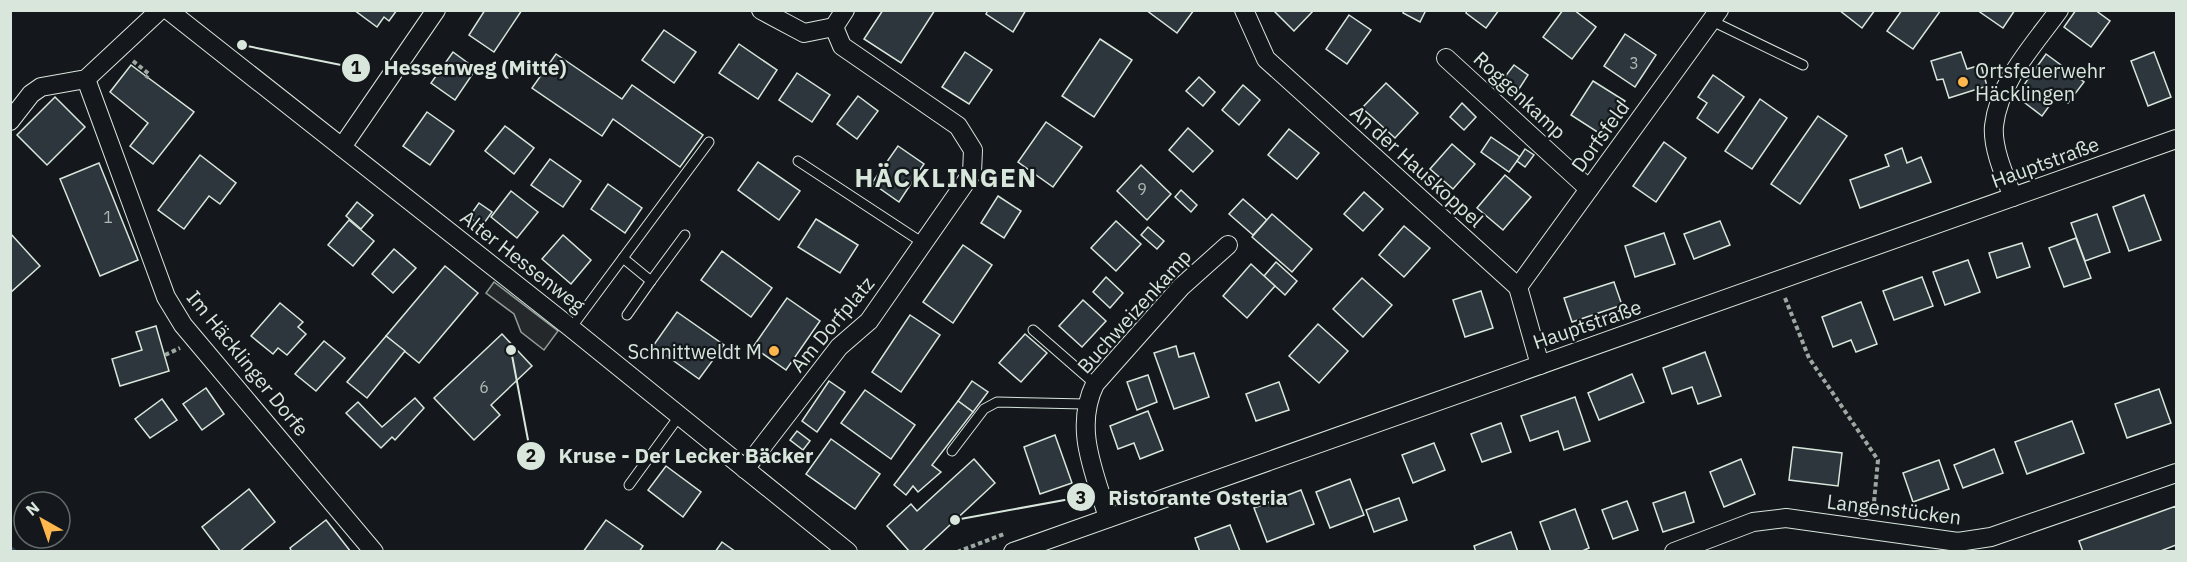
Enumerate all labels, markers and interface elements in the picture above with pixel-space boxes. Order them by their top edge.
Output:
street label: Roggenkamp [1468,45,1572,145]
callout: Hessenweg (Mitte) [341,49,578,88]
text: Hessenweg (Mitte) [383,53,567,81]
house number: 3 [1629,53,1639,73]
text: 1 [351,56,362,79]
place label: Ortsfeuerwehr Häcklingen [1975,57,2105,107]
marker: Ortsfeuerwehr Häcklingen [1956,75,1970,89]
street label: Dorfsfeld [1565,95,1635,177]
street label: An der Hauskoppel [1345,99,1489,233]
street label: Hauptstraße [1987,130,2103,194]
district label: HÄCKLINGEN [854,160,1038,194]
house number: 9 [1137,179,1147,199]
street label: Alter Hessenweg [455,204,591,319]
house number: 1 [103,207,113,227]
street label: Buchweizenkamp [1071,243,1197,379]
street label: Am Dorfplatz [784,270,880,378]
street label: Im Häcklinger Dorfe [181,284,315,442]
street label: Hauptstraße [1529,293,1645,355]
place label: Schnittweldt M [627,338,762,365]
marker: Schnittweldt M [767,344,781,358]
house number: 6 [479,377,489,397]
callout: Kruse - Der Lecker Bäcker [516,436,825,475]
text: Kruse - Der Lecker Bäcker [558,441,814,469]
text: 2 [526,444,536,467]
callout: Ristorante Osteria [1066,478,1299,517]
text: Ristorante Osteria [1108,483,1288,511]
text: 3 [1076,486,1086,509]
street label: Langenstücken [1825,487,1963,531]
north arrow [12,490,72,550]
text: N [21,497,43,520]

